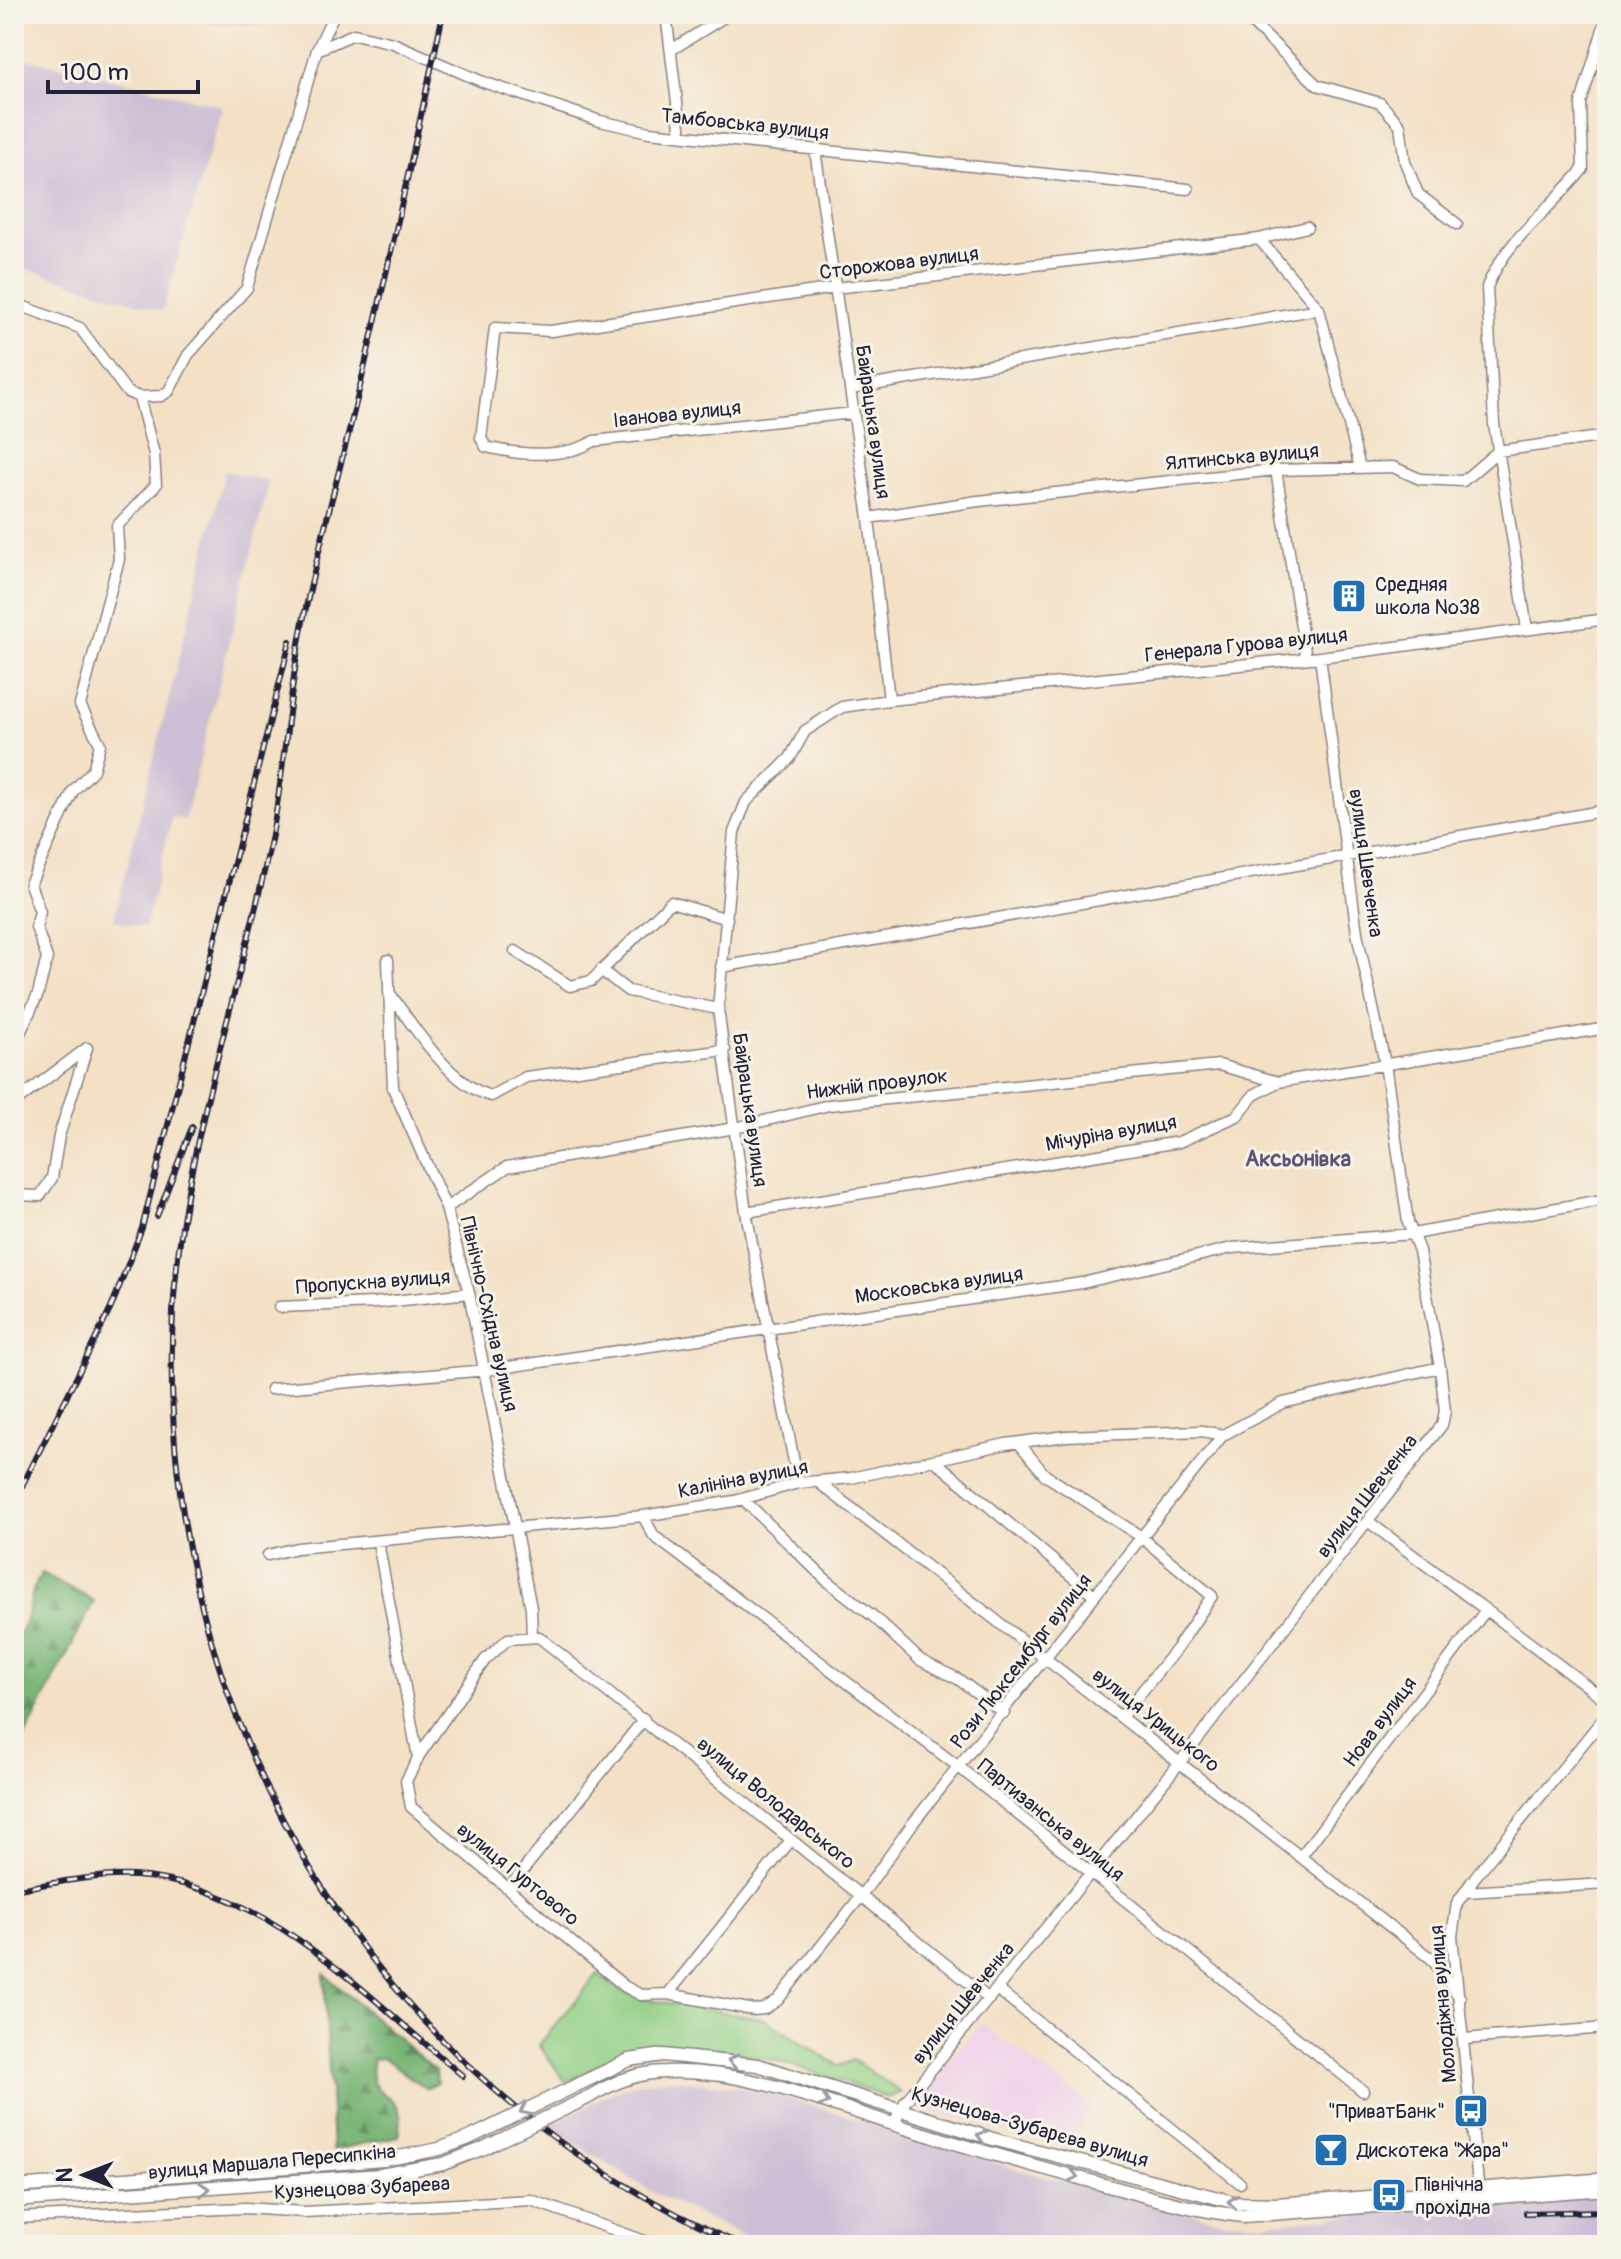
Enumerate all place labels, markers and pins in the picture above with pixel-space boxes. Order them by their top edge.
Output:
place label: Средняя школа №38 [1375,572,1480,620]
building icon: Средняя школа №38 [1330,577,1368,615]
bus stop icon: "ПриватБанк" [1452,2092,1490,2130]
place label: "ПриватБанк" [1328,2099,1445,2124]
bar icon: Дискотека "Жара" [1312,2131,1350,2169]
place label: Дискотека "Жара" [1356,2138,1509,2163]
place label: Північна прохідна [1415,2172,1490,2220]
bus stop icon: Північна прохідна [1370,2176,1408,2214]

